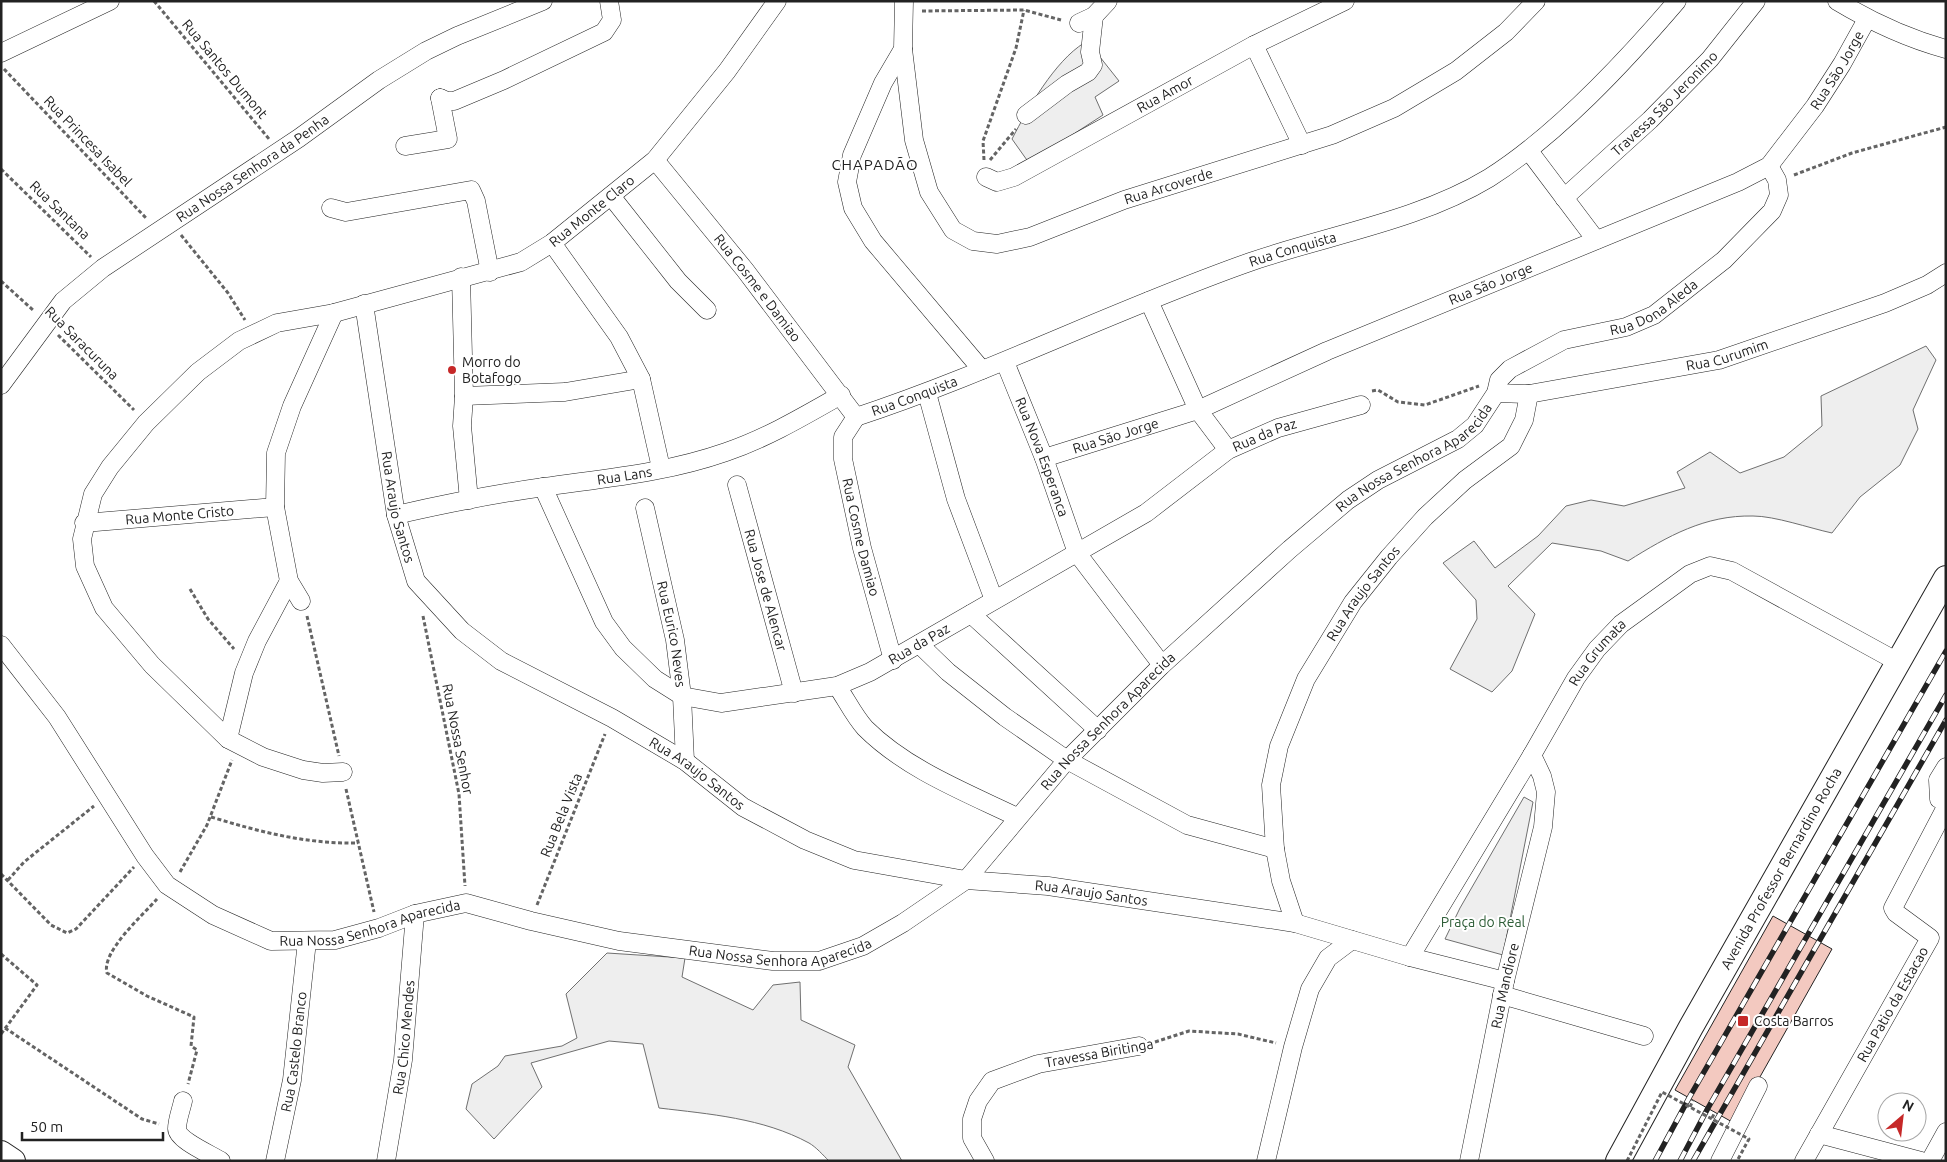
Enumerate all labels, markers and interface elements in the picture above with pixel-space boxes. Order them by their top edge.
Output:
street label: Rua Santos Dumont [179,16,271,122]
street label: Rua São Jorge [1807,28,1867,113]
street label: Travessa Sāo Jeronimo [1608,48,1721,159]
street label: Rua Amor [1134,72,1196,116]
street label: Rua Princesa Isabel [41,93,135,190]
street label: Rua Nossa Senhora da Penha [173,111,332,225]
district label: CHAPADÃO [831,156,919,173]
street label: Rua Arcoverde [1122,165,1215,207]
street label: Rua Monte Claro [546,172,638,250]
street label: Rua Santana [27,177,93,243]
street label: Rua Conquista [1247,229,1338,270]
street label: Rua Cosme e Damiao [711,231,804,345]
street label: Rua São Jorge [1446,259,1535,308]
street label: Rua Dona Aleda [1608,276,1700,338]
street label: Rua Saracuruna [42,303,122,383]
street label: Rua Curumim [1685,336,1770,374]
place label: Morro do Botafogo [462,354,522,386]
marker: Morro do Botafogo [446,364,458,376]
street label: Rua Conquista [869,373,960,419]
street label: Rua Nova Esperanca [1012,395,1072,519]
street label: Rua Nossa Senhora Aparecida [1332,400,1495,515]
street label: Rua São Jorge [1071,415,1161,457]
street label: Rua da Paz [1230,415,1298,455]
street label: Rua Araujo Santos [378,450,418,565]
street label: Rua Lans [596,463,653,488]
street label: Rua Cosme Damiao [839,477,883,598]
street label: Rua Monte Cristo [125,502,235,528]
street label: Rua Jose de Alencar [741,527,790,654]
street label: Rua Araujo Santos [1323,543,1403,644]
street label: Rua Eurico Neves [654,579,689,688]
street label: Rua Grumata [1565,615,1629,689]
street label: Rua da Paz [886,620,952,668]
street label: Rua Nossa Senhora Aparecida [1037,649,1178,793]
street label: Rua Nossa Senhor [439,682,477,796]
street label: Rua Araujo Santos [646,734,748,813]
street label: Avenida Professor Bernardino Rocha [1717,765,1845,972]
street label: Rua Bela Vista [537,771,585,859]
street label: Rua Araujo Santos [1034,877,1149,909]
street label: Rua Nossa Senhora Aparecida [279,896,462,949]
park label: Praça do Real [1441,914,1526,930]
street label: Rua Nossa Senhora Aparecida [688,935,874,969]
street label: Rua Mandiore [1488,941,1522,1030]
street label: Rua Patio da Estacao [1854,944,1932,1065]
street label: Rua Chico Mendes [389,980,418,1096]
street label: Rua Castelo Branco [278,991,309,1113]
place label: Costa Barros [1754,1013,1834,1029]
marker: Costa Barros [1736,1014,1750,1028]
street label: Travessa Biritinga [1043,1036,1155,1070]
north arrow [1877,1092,1927,1142]
text: N [1900,1096,1916,1115]
scale bar [22,1110,164,1142]
text: 50 m [30,1118,63,1135]

